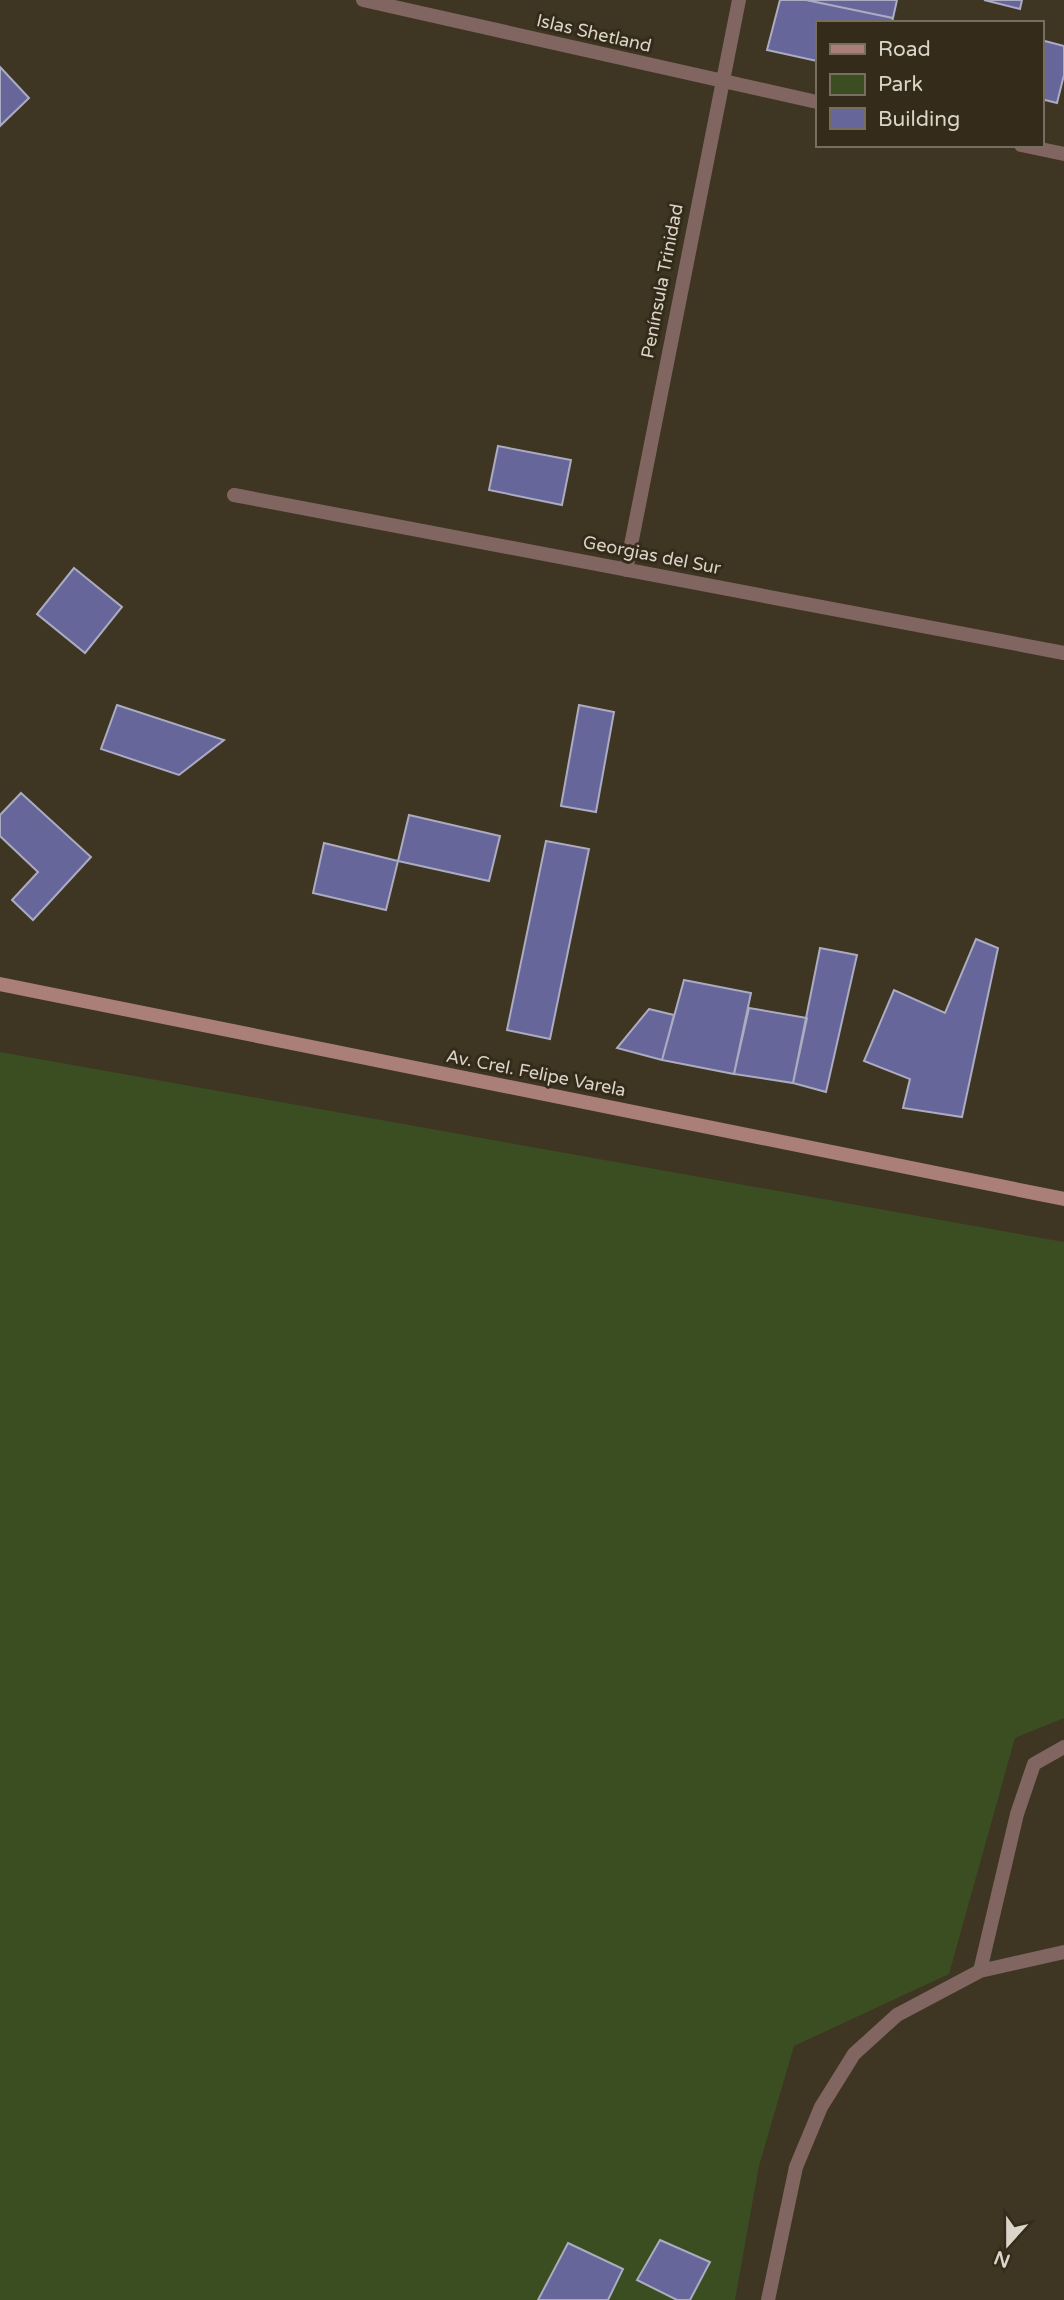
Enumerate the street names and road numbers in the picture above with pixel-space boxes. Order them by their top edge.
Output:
street label: Islas Shetland [534,9,654,57]
street label: Península Trinidad [636,202,688,360]
street label: Georgias del Sur [581,531,723,579]
street label: Av. Crel. Felipe Varela [444,1045,628,1101]

